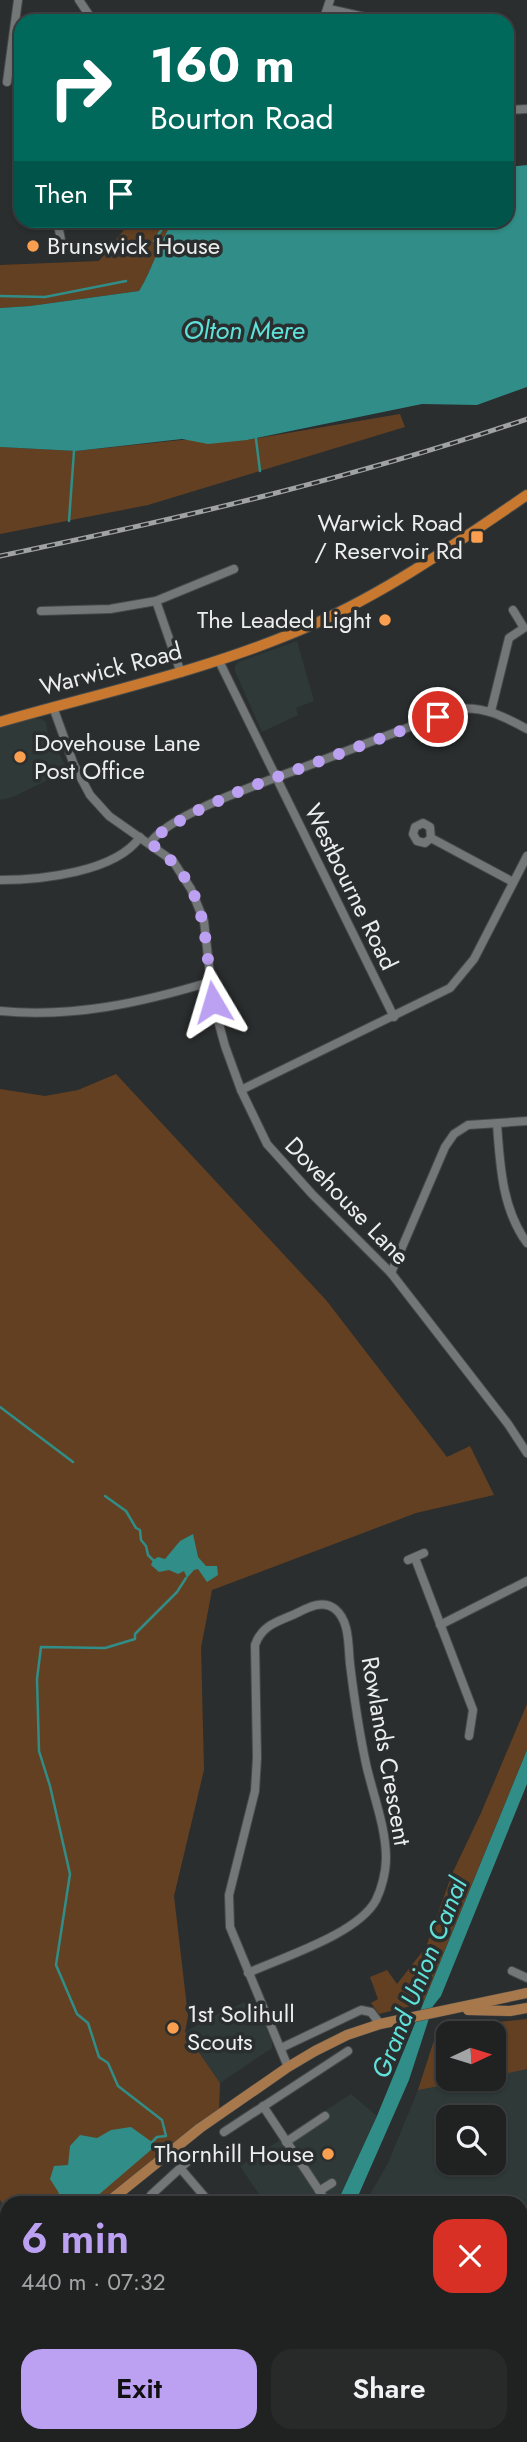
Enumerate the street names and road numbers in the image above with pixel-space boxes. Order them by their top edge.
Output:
street label: Warwick Road [36,633,186,704]
street label: Westbourne Road [296,798,407,976]
street label: Dovehouse Lane [277,1129,418,1273]
street label: Rowlands Crescent [353,1654,420,1848]

